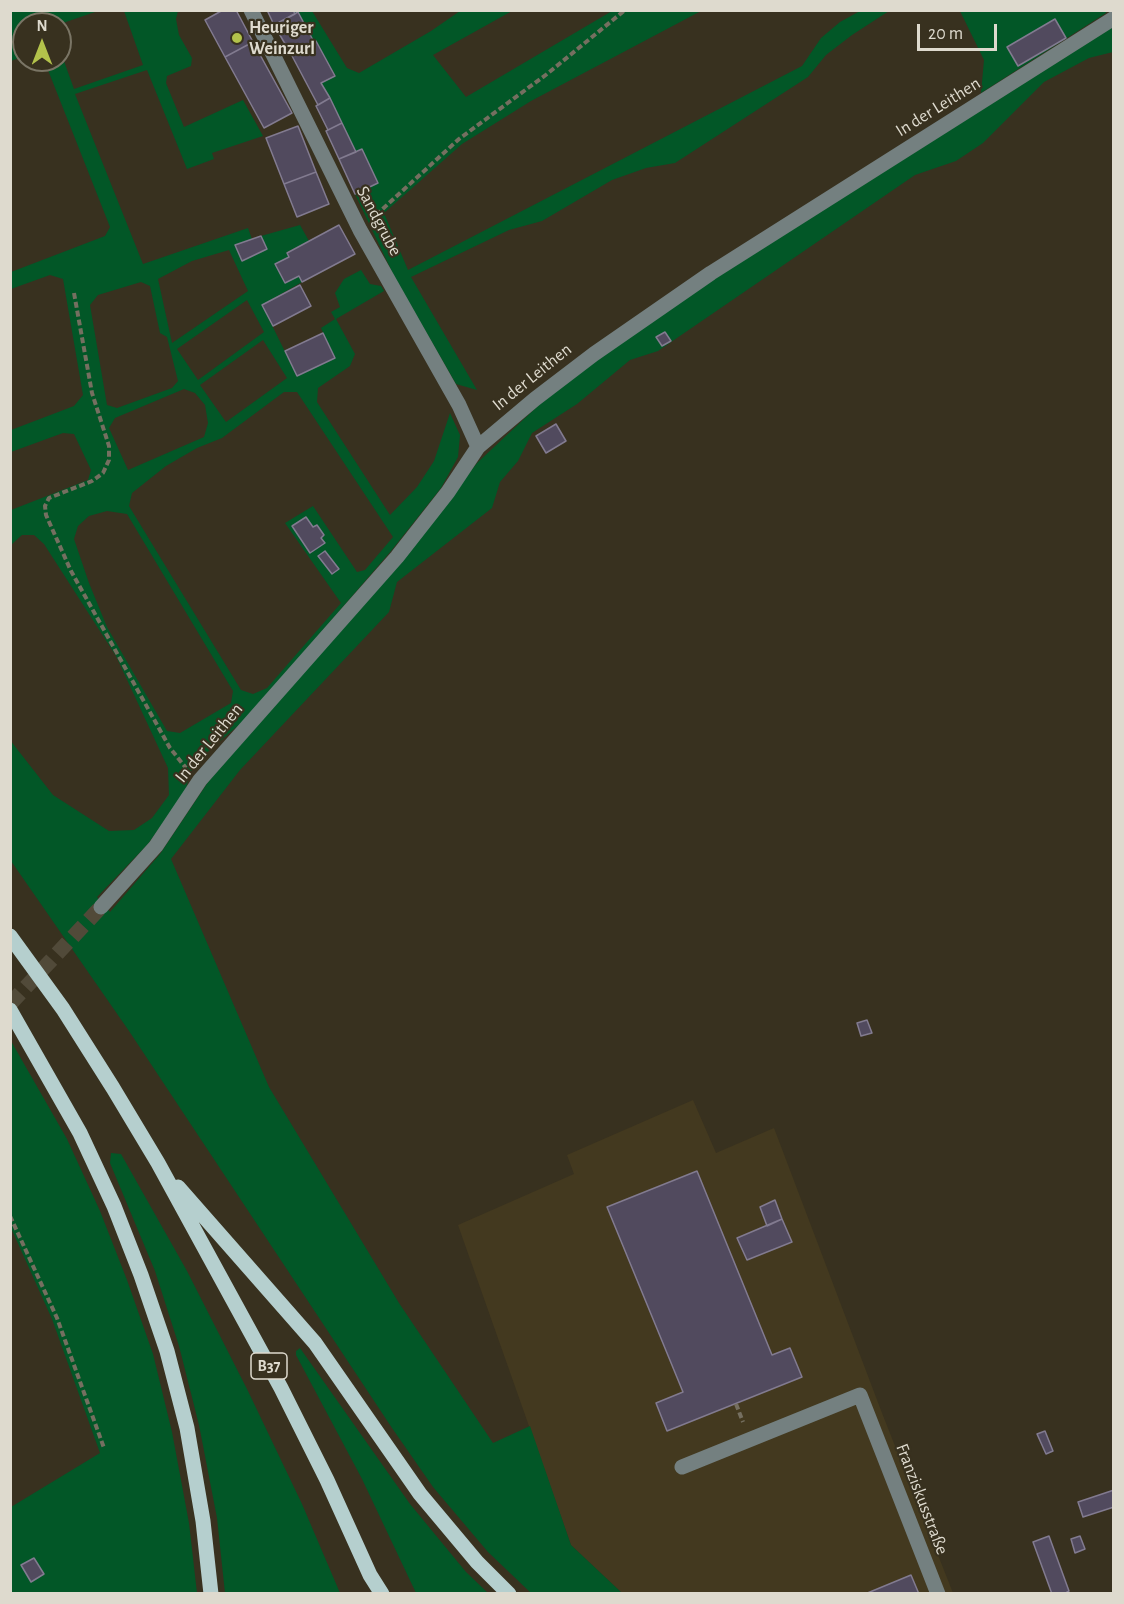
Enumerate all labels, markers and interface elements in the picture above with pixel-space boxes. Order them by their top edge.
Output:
north arrow [12,12,72,72]
scale bar [920,12,1000,50]
place label: Heuriger Weinzurl [249,17,315,60]
text: N [36,18,48,34]
text: 20 m [928,25,963,43]
marker: Heuriger Weinzurl [230,31,244,45]
street label: In der Leithen [892,72,984,142]
street label: Sandgrube [352,182,406,260]
street label: In der Leithen [488,338,576,416]
street label: In der Leithen [170,699,248,787]
road number: B37 [251,1353,287,1379]
street label: Franziskusstraße [891,1440,953,1558]

